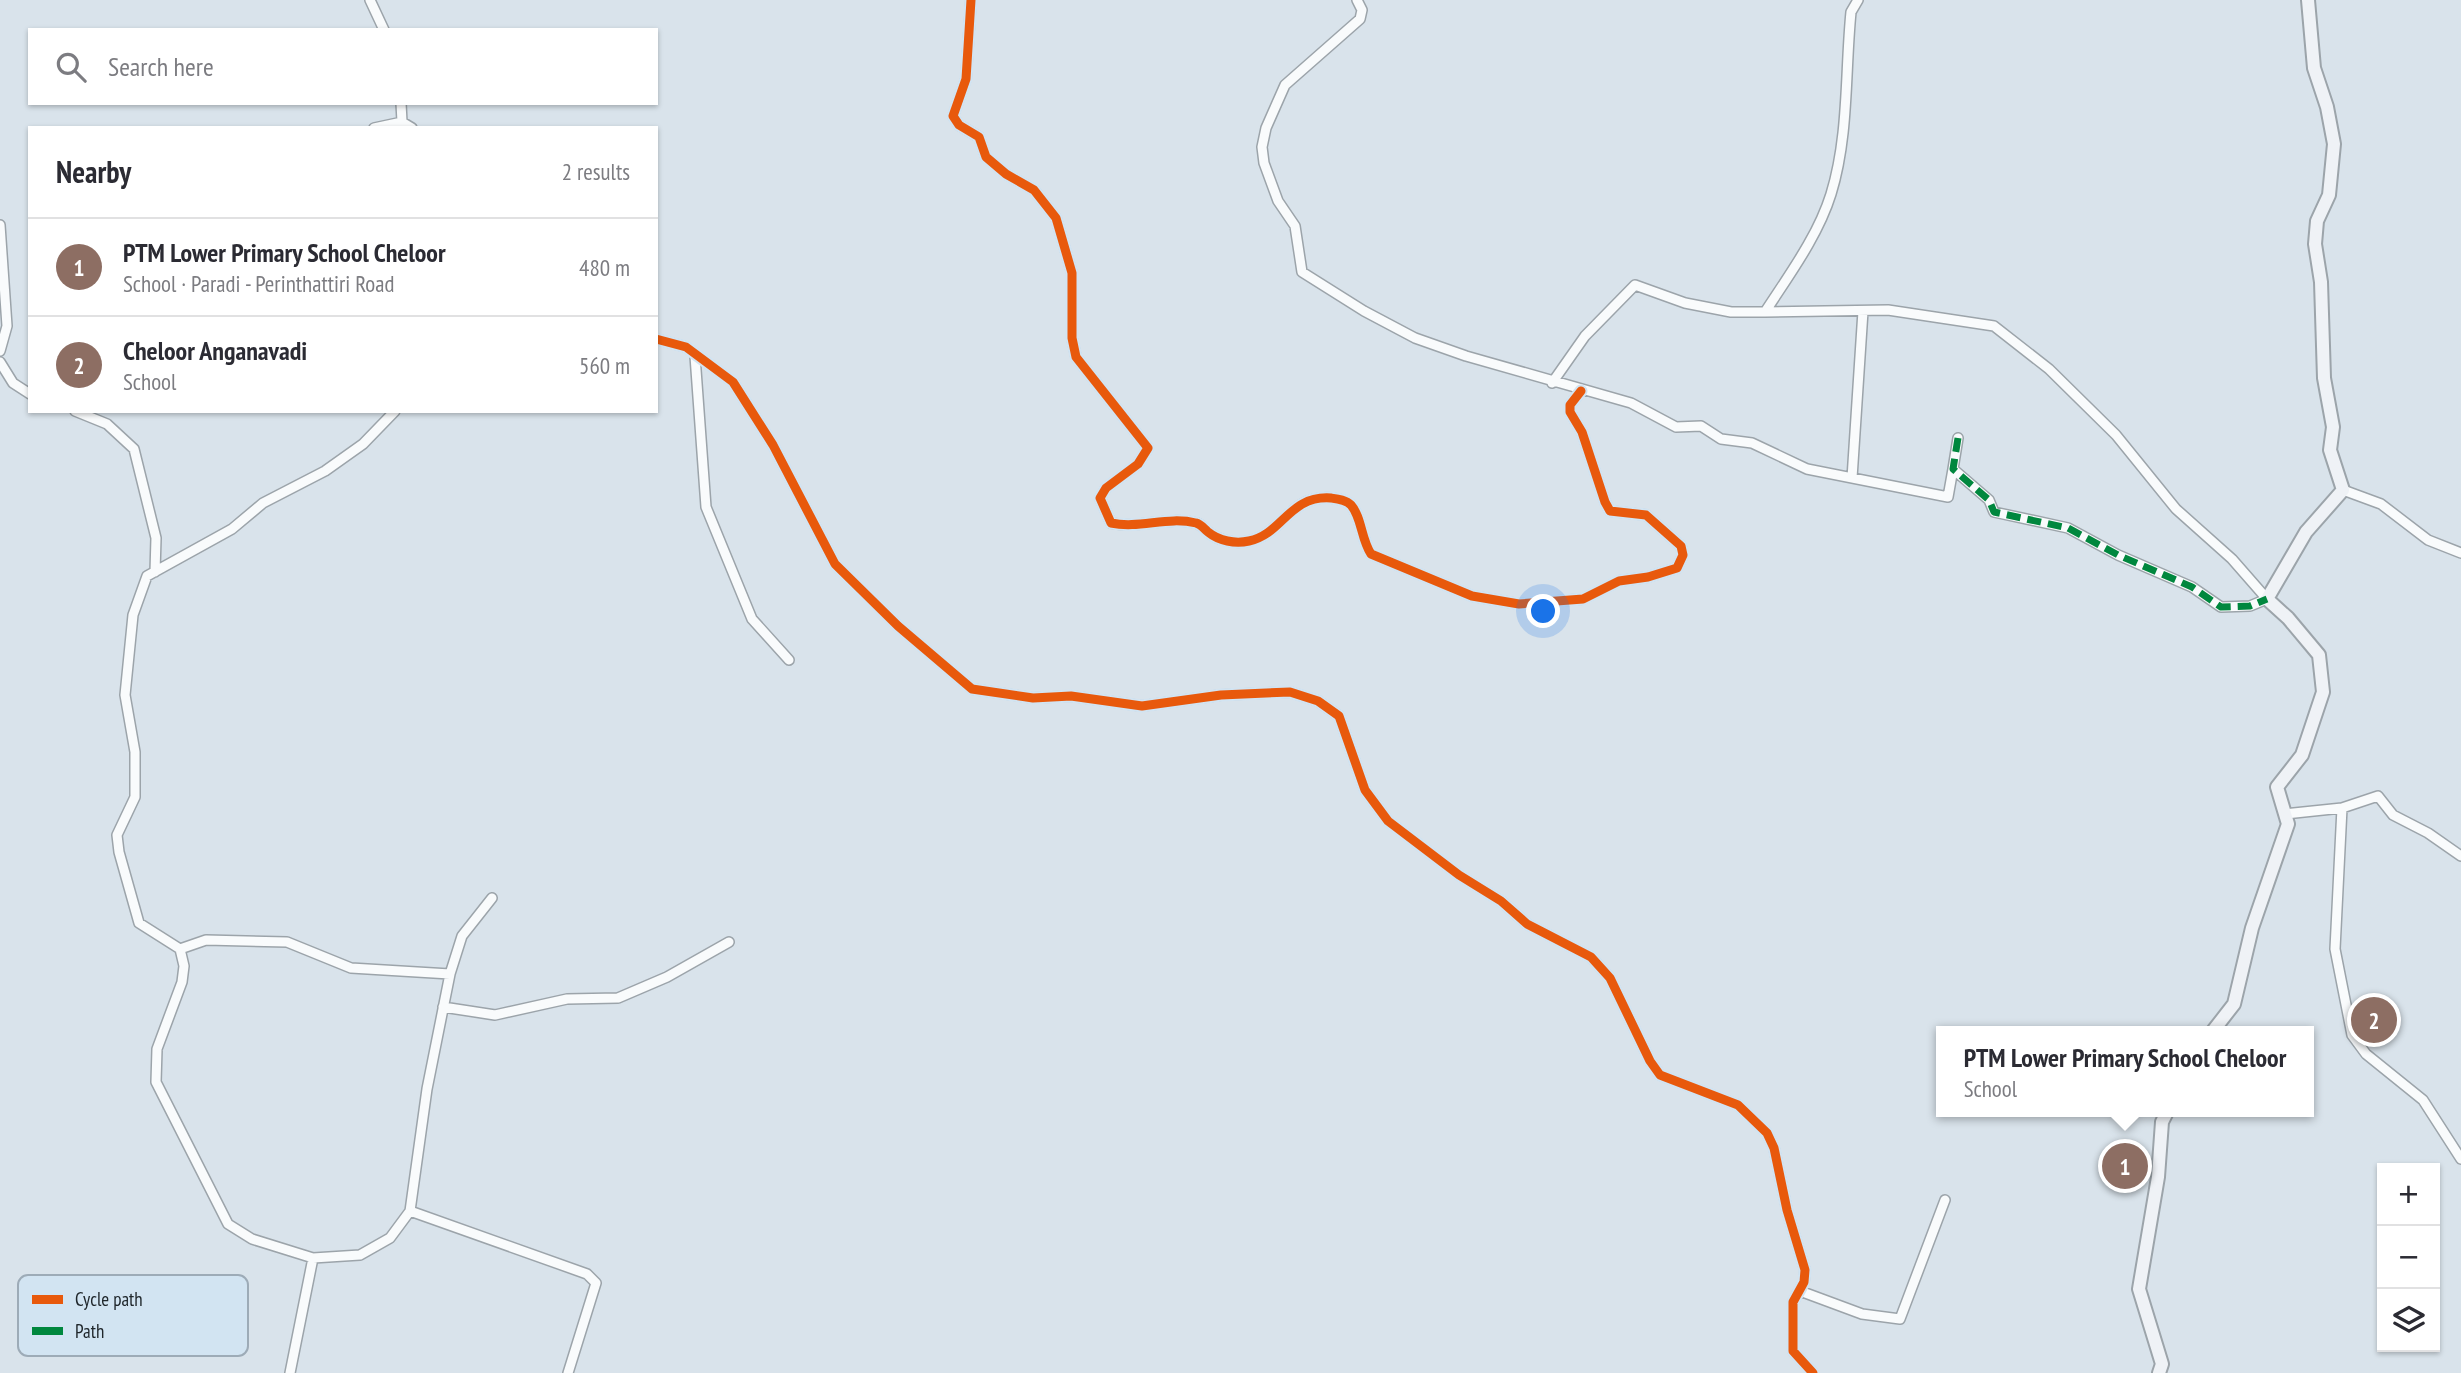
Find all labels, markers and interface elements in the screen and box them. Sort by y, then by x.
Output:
search box [28,28,658,105]
icon: search [52,48,90,86]
text: Search here [108,50,214,83]
text: Nearby [56,152,131,191]
text: 2 results [562,157,630,186]
text: PTM Lower Primary School Cheloor [123,236,446,269]
text: 1 [74,253,85,282]
text: 480 m [579,253,630,282]
text: School · Paradi - Perinthattiri Road [123,269,394,298]
text: Cheloor Anganavadi [123,334,307,367]
text: 2 [74,351,85,380]
text: 560 m [579,351,630,380]
text: School [123,367,176,396]
your location [1526,594,1560,628]
pin: 2 [2351,994,2397,1046]
popup [1936,1026,2314,1117]
text: PTM Lower Primary School Cheloor [1964,1041,2286,1074]
text: School [1964,1074,2017,1103]
pin: 1 [2102,1140,2148,1192]
map controls [2377,1163,2440,1352]
button: + [2377,1163,2440,1226]
button: − [2377,1226,2440,1289]
legend [18,1275,248,1356]
text: Cycle path [75,1287,143,1311]
button: layers [2377,1289,2440,1352]
text: Path [75,1319,104,1343]

